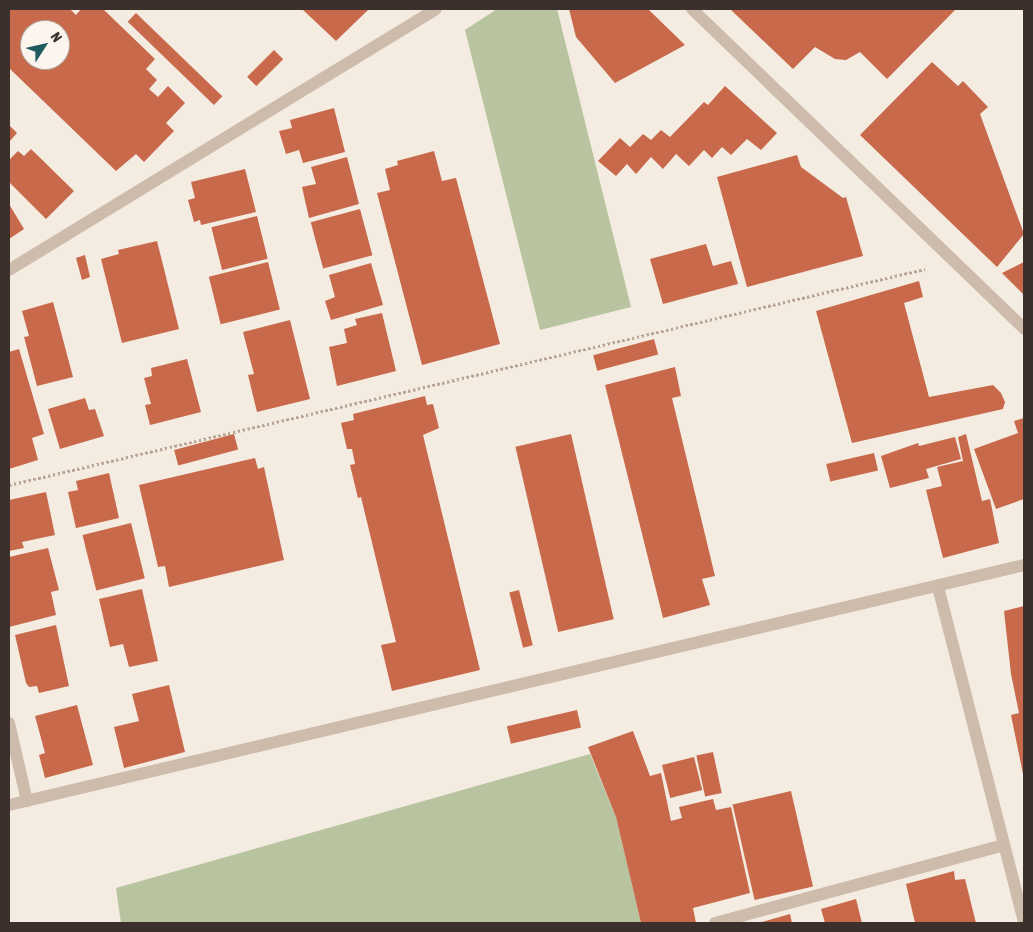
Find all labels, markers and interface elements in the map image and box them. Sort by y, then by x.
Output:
north arrow [20,20,70,70]
text: N [48,29,65,45]

